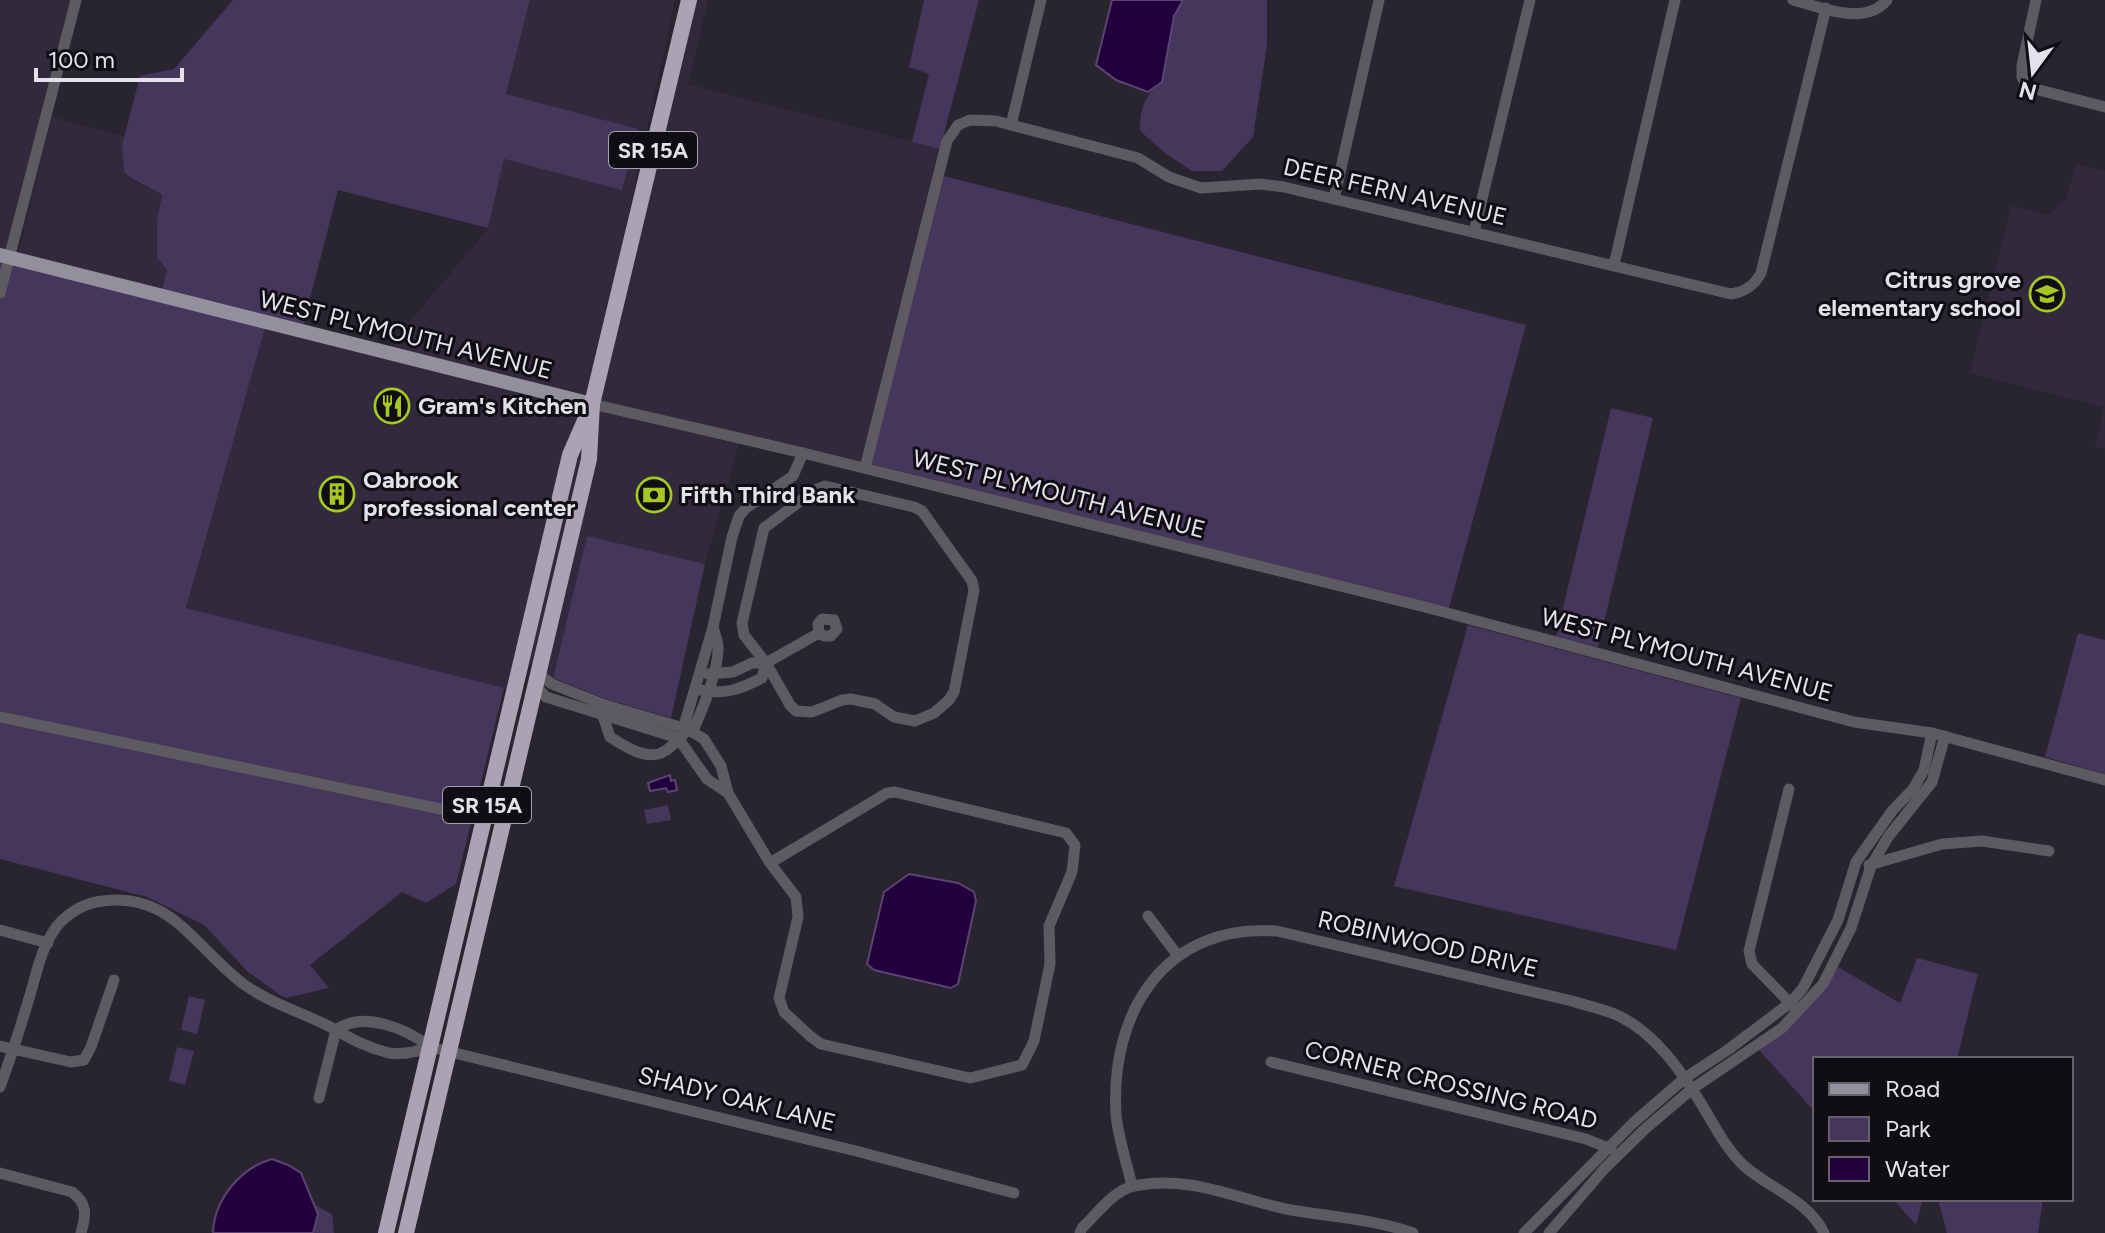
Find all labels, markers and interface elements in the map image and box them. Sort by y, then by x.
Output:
scale bar [36,32,182,82]
north arrow [1993,32,2073,112]
text: 100 m [48,45,115,74]
text: N [2016,76,2040,106]
road number: SR 15A [609,132,697,168]
street label: DEER FERN AVENUE [1281,152,1510,231]
place label: Citrus grove elementary school [1818,265,2021,322]
school or university icon: Citrus grove elementary school [2028,275,2066,313]
street label: WEST PLYMOUTH AVENUE [257,284,555,385]
restaurant icon: Gram's Kitchen [373,387,411,425]
place label: Gram's Kitchen [418,391,587,420]
street label: WEST PLYMOUTH AVENUE [910,443,1208,544]
place label: Oabrook professional center [363,465,575,522]
building icon: Oabrook professional center [318,475,356,513]
bank icon: Fifth Third Bank [635,476,673,514]
place label: Fifth Third Bank [680,480,855,509]
street label: WEST PLYMOUTH AVENUE [1538,602,1836,707]
road number: SR 15A [443,787,531,823]
street label: ROBINWOOD DRIVE [1315,904,1541,983]
street label: CORNER CROSSING ROAD [1302,1034,1601,1135]
legend [1813,1057,2073,1201]
street label: SHADY OAK LANE [635,1060,839,1137]
text: Road [1885,1074,1940,1103]
text: Park [1885,1114,1931,1143]
text: Water [1885,1154,1950,1183]

